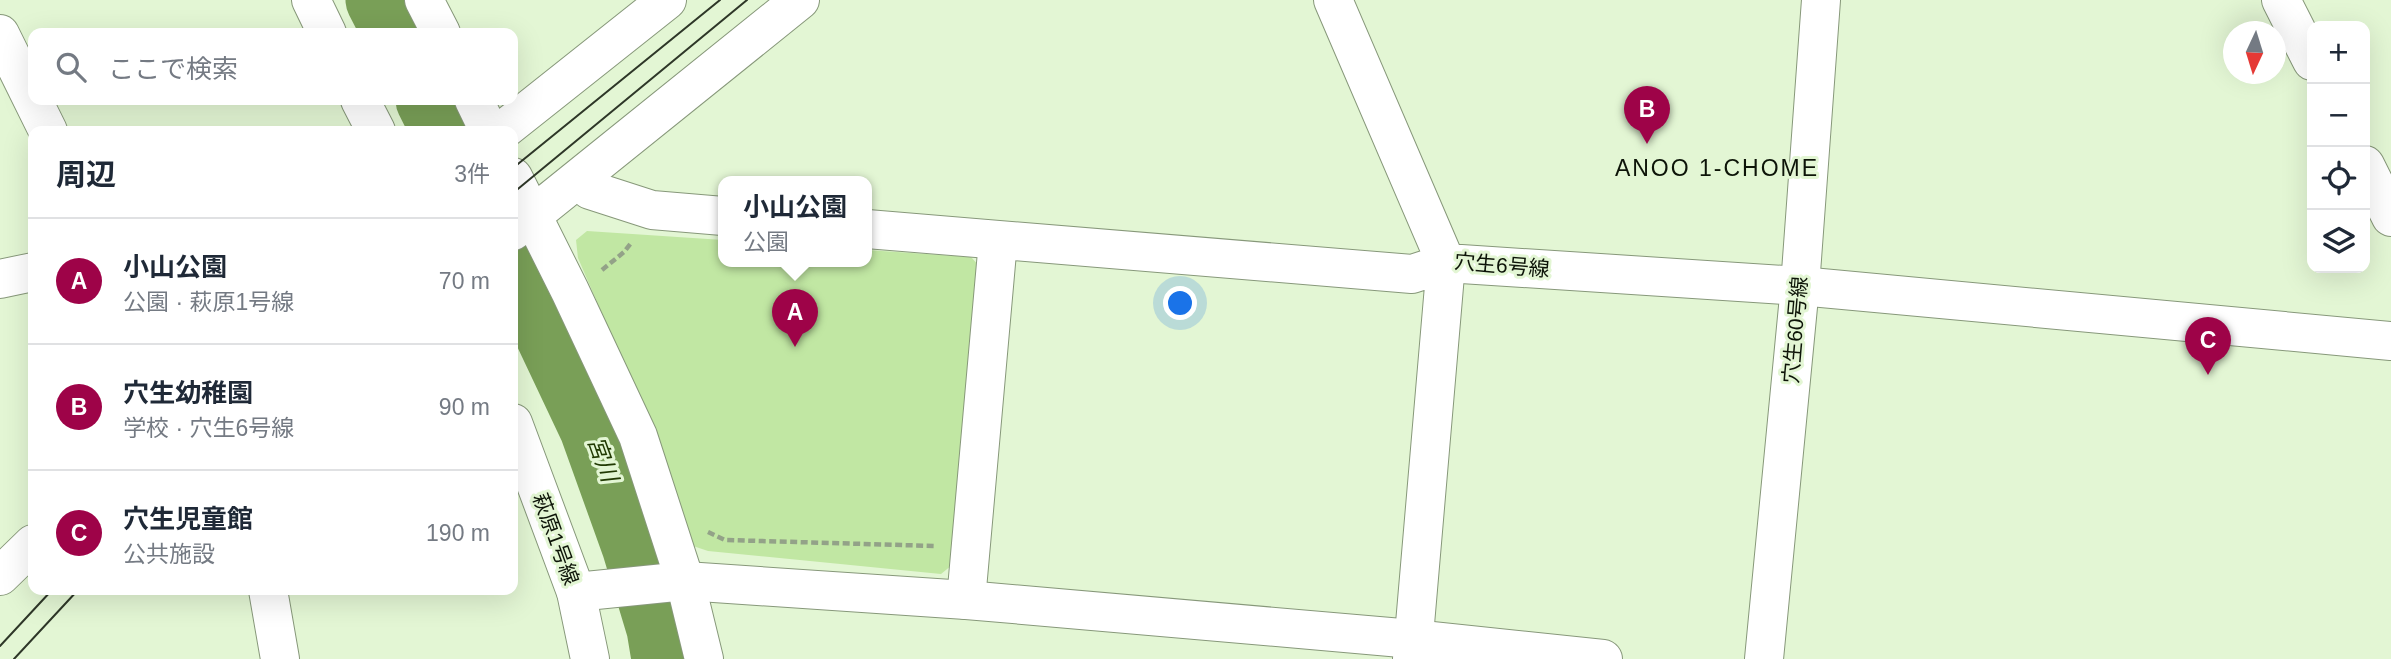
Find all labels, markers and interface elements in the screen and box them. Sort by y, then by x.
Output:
north arrow [2223,21,2286,84]
map controls [2307,21,2370,273]
button: + [2307,21,2370,84]
search box [28,28,518,105]
icon: search [52,48,90,86]
text: ここで検索 [108,54,238,84]
button: − [2307,84,2370,147]
pin: B [1624,86,1670,144]
button: locate [2307,147,2370,210]
district label: ANOO 1-CHOME [1615,155,1819,181]
text: 周辺 [56,158,116,191]
text: 3件 [454,161,490,187]
popup [718,176,872,267]
text: 小山公園 [743,192,847,222]
button: layers [2307,210,2370,273]
text: 公園 [743,229,789,255]
street label: 穴生6号線 [1453,249,1551,281]
text: 小山公園 [123,252,227,282]
text: A [71,268,87,294]
text: 70 m [439,268,490,294]
street label: 穴生60号線 [1779,276,1811,384]
your location [1163,286,1197,320]
text: 公園 · 萩原1号線 [123,289,294,315]
pin: A [772,289,818,347]
pin: C [2185,317,2231,375]
text: 穴生幼稚園 [123,378,253,408]
text: B [71,394,87,420]
text: 90 m [439,394,490,420]
text: 学校 · 穴生6号線 [123,415,294,441]
water label: 宮川 [583,433,624,488]
street label: 萩原1号線 [529,490,583,588]
text: 穴生児童館 [123,504,253,534]
text: C [71,520,87,546]
text: 190 m [426,520,490,546]
text: 公共施設 [123,541,215,567]

